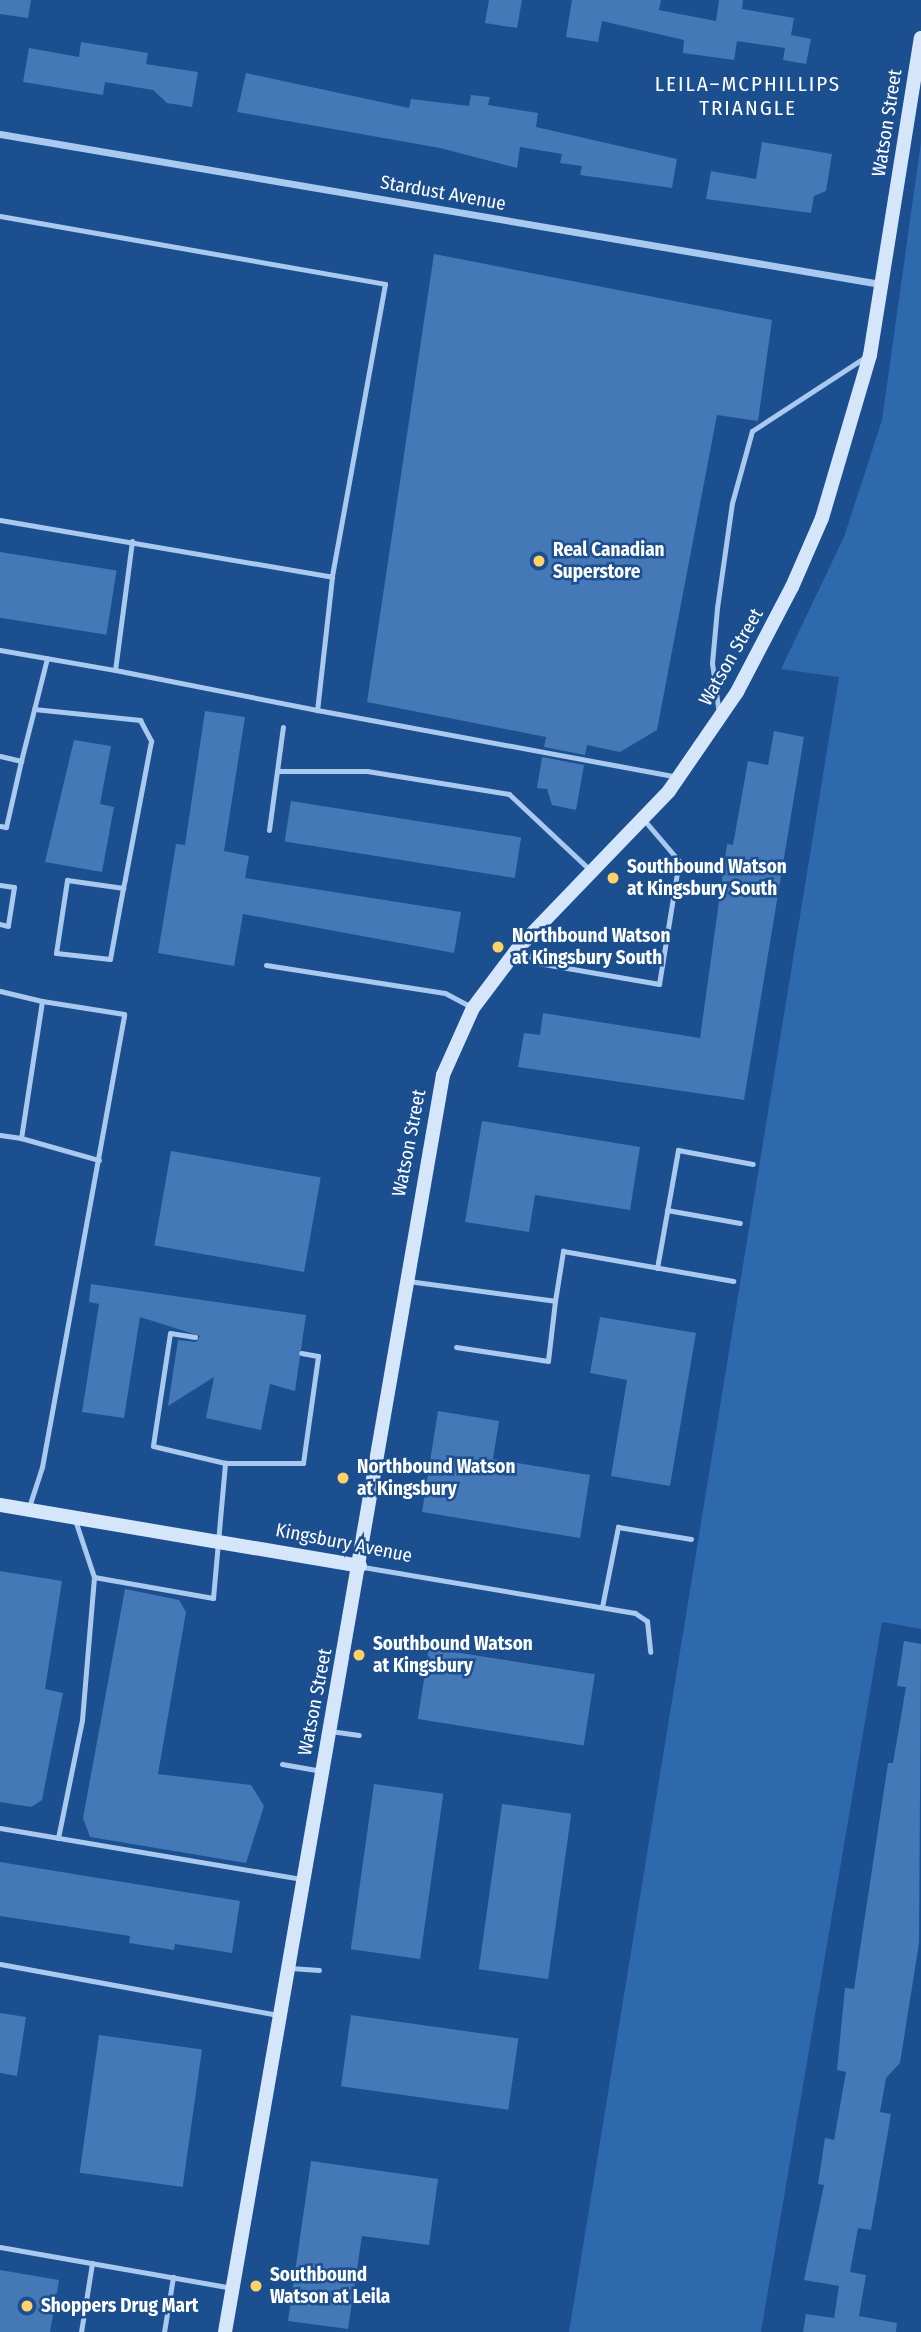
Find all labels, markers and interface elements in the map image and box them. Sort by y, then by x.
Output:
street label: Watson Street [867,68,907,178]
district label: LEILA–MCPHILLIPS TRIANGLE [657,71,839,121]
street label: Stardust Avenue [379,171,507,215]
place label: Real Canadian Superstore [553,539,665,583]
marker: Real Canadian Superstore [531,553,547,569]
street label: Watson Street [694,604,768,710]
place label: Southbound Watson at Kingsbury South [627,856,787,900]
marker: Southbound Watson at Kingsbury South [605,870,621,886]
place label: Northbound Watson at Kingsbury South [512,925,670,969]
marker: Northbound Watson at Kingsbury South [490,939,506,955]
street label: Watson Street [387,1088,431,1198]
place label: Northbound Watson at Kingsbury [357,1456,515,1500]
marker: Northbound Watson at Kingsbury [335,1470,351,1486]
street label: Kingsbury Avenue [274,1519,414,1567]
place label: Southbound Watson at Kingsbury [373,1633,533,1677]
street label: Watson Street [293,1647,337,1757]
marker: Southbound Watson at Kingsbury [351,1647,367,1663]
place label: Southbound Watson at Leila [270,2264,390,2308]
marker: Southbound Watson at Leila [248,2278,264,2294]
place label: Shoppers Drug Mart [41,2295,199,2317]
marker: Shoppers Drug Mart [19,2298,35,2314]

